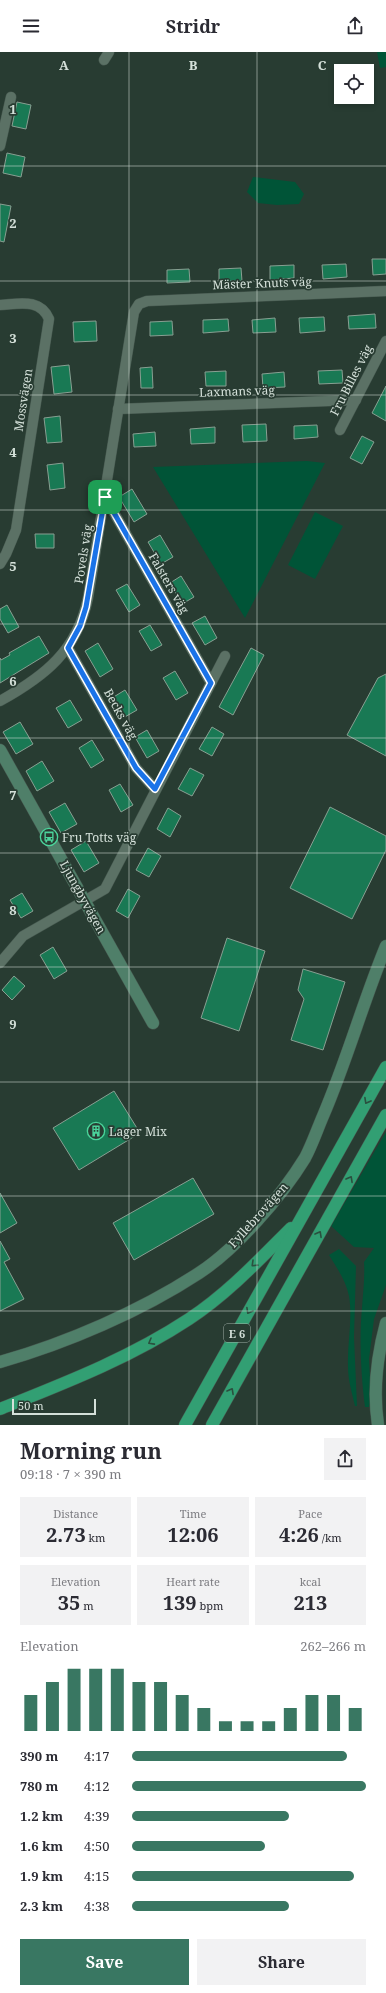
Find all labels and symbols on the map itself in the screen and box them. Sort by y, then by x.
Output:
text: A [59,56,69,74]
text: B [189,56,198,74]
text: C [318,56,327,74]
text: 1 [9,100,17,118]
text: 2 [9,214,17,232]
street label: Mäster Knuts väg [212,273,313,293]
text: 3 [9,329,17,347]
street label: Fru Billes väg [326,341,376,418]
street label: Mossvägen [10,367,36,433]
street label: Laxmans väg [199,381,276,401]
text: 4 [9,443,17,461]
pin [88,480,122,514]
street label: Povels väg [70,523,96,585]
street label: Falsters väg [145,550,194,617]
text: 5 [9,557,17,575]
text: 6 [9,672,17,690]
street label: Becks väg [100,685,142,743]
text: 7 [9,786,17,804]
bus stop icon: Fru Totts väg [39,827,59,847]
place label: Fru Totts väg [62,829,137,846]
street label: Ljungbyvägen [56,857,110,937]
text: 8 [9,901,17,919]
text: 9 [9,1015,17,1033]
one-way arrow [364,1097,371,1104]
building icon: Lager Mix [86,1121,106,1141]
place label: Lager Mix [109,1123,167,1140]
one-way arrow [345,1176,352,1183]
street label: Fyllebrovägen [224,1179,292,1251]
one-way arrow [314,1231,322,1238]
one-way arrow [251,1259,259,1267]
one-way arrow [246,1307,253,1314]
road number: E 6 [224,1324,250,1342]
one-way arrow [148,1338,155,1345]
one-way arrow [226,1388,233,1395]
scale bar [12,1397,96,1416]

